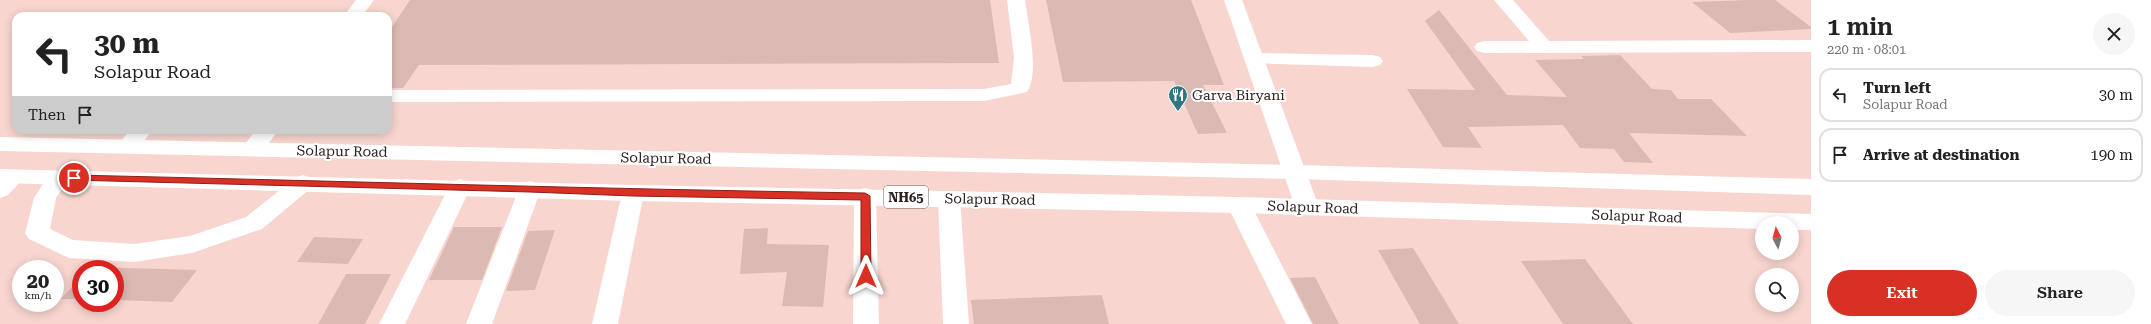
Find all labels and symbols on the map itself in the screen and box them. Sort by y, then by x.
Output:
restaurant icon: Garva Biryani [1167,84,1189,112]
place label: Garva Biryani [1192,87,1285,103]
street label: Solapur Road [296,142,388,160]
street label: Solapur Road [620,149,712,167]
pin [57,161,91,195]
road number: NH65 [884,186,928,208]
street label: Solapur Road [944,190,1036,208]
street label: Solapur Road [1267,197,1359,217]
street label: Solapur Road [1591,206,1683,226]
north arrow [1755,216,1799,260]
position arrow [845,255,887,297]
speed limit sign: 30 [72,260,124,312]

